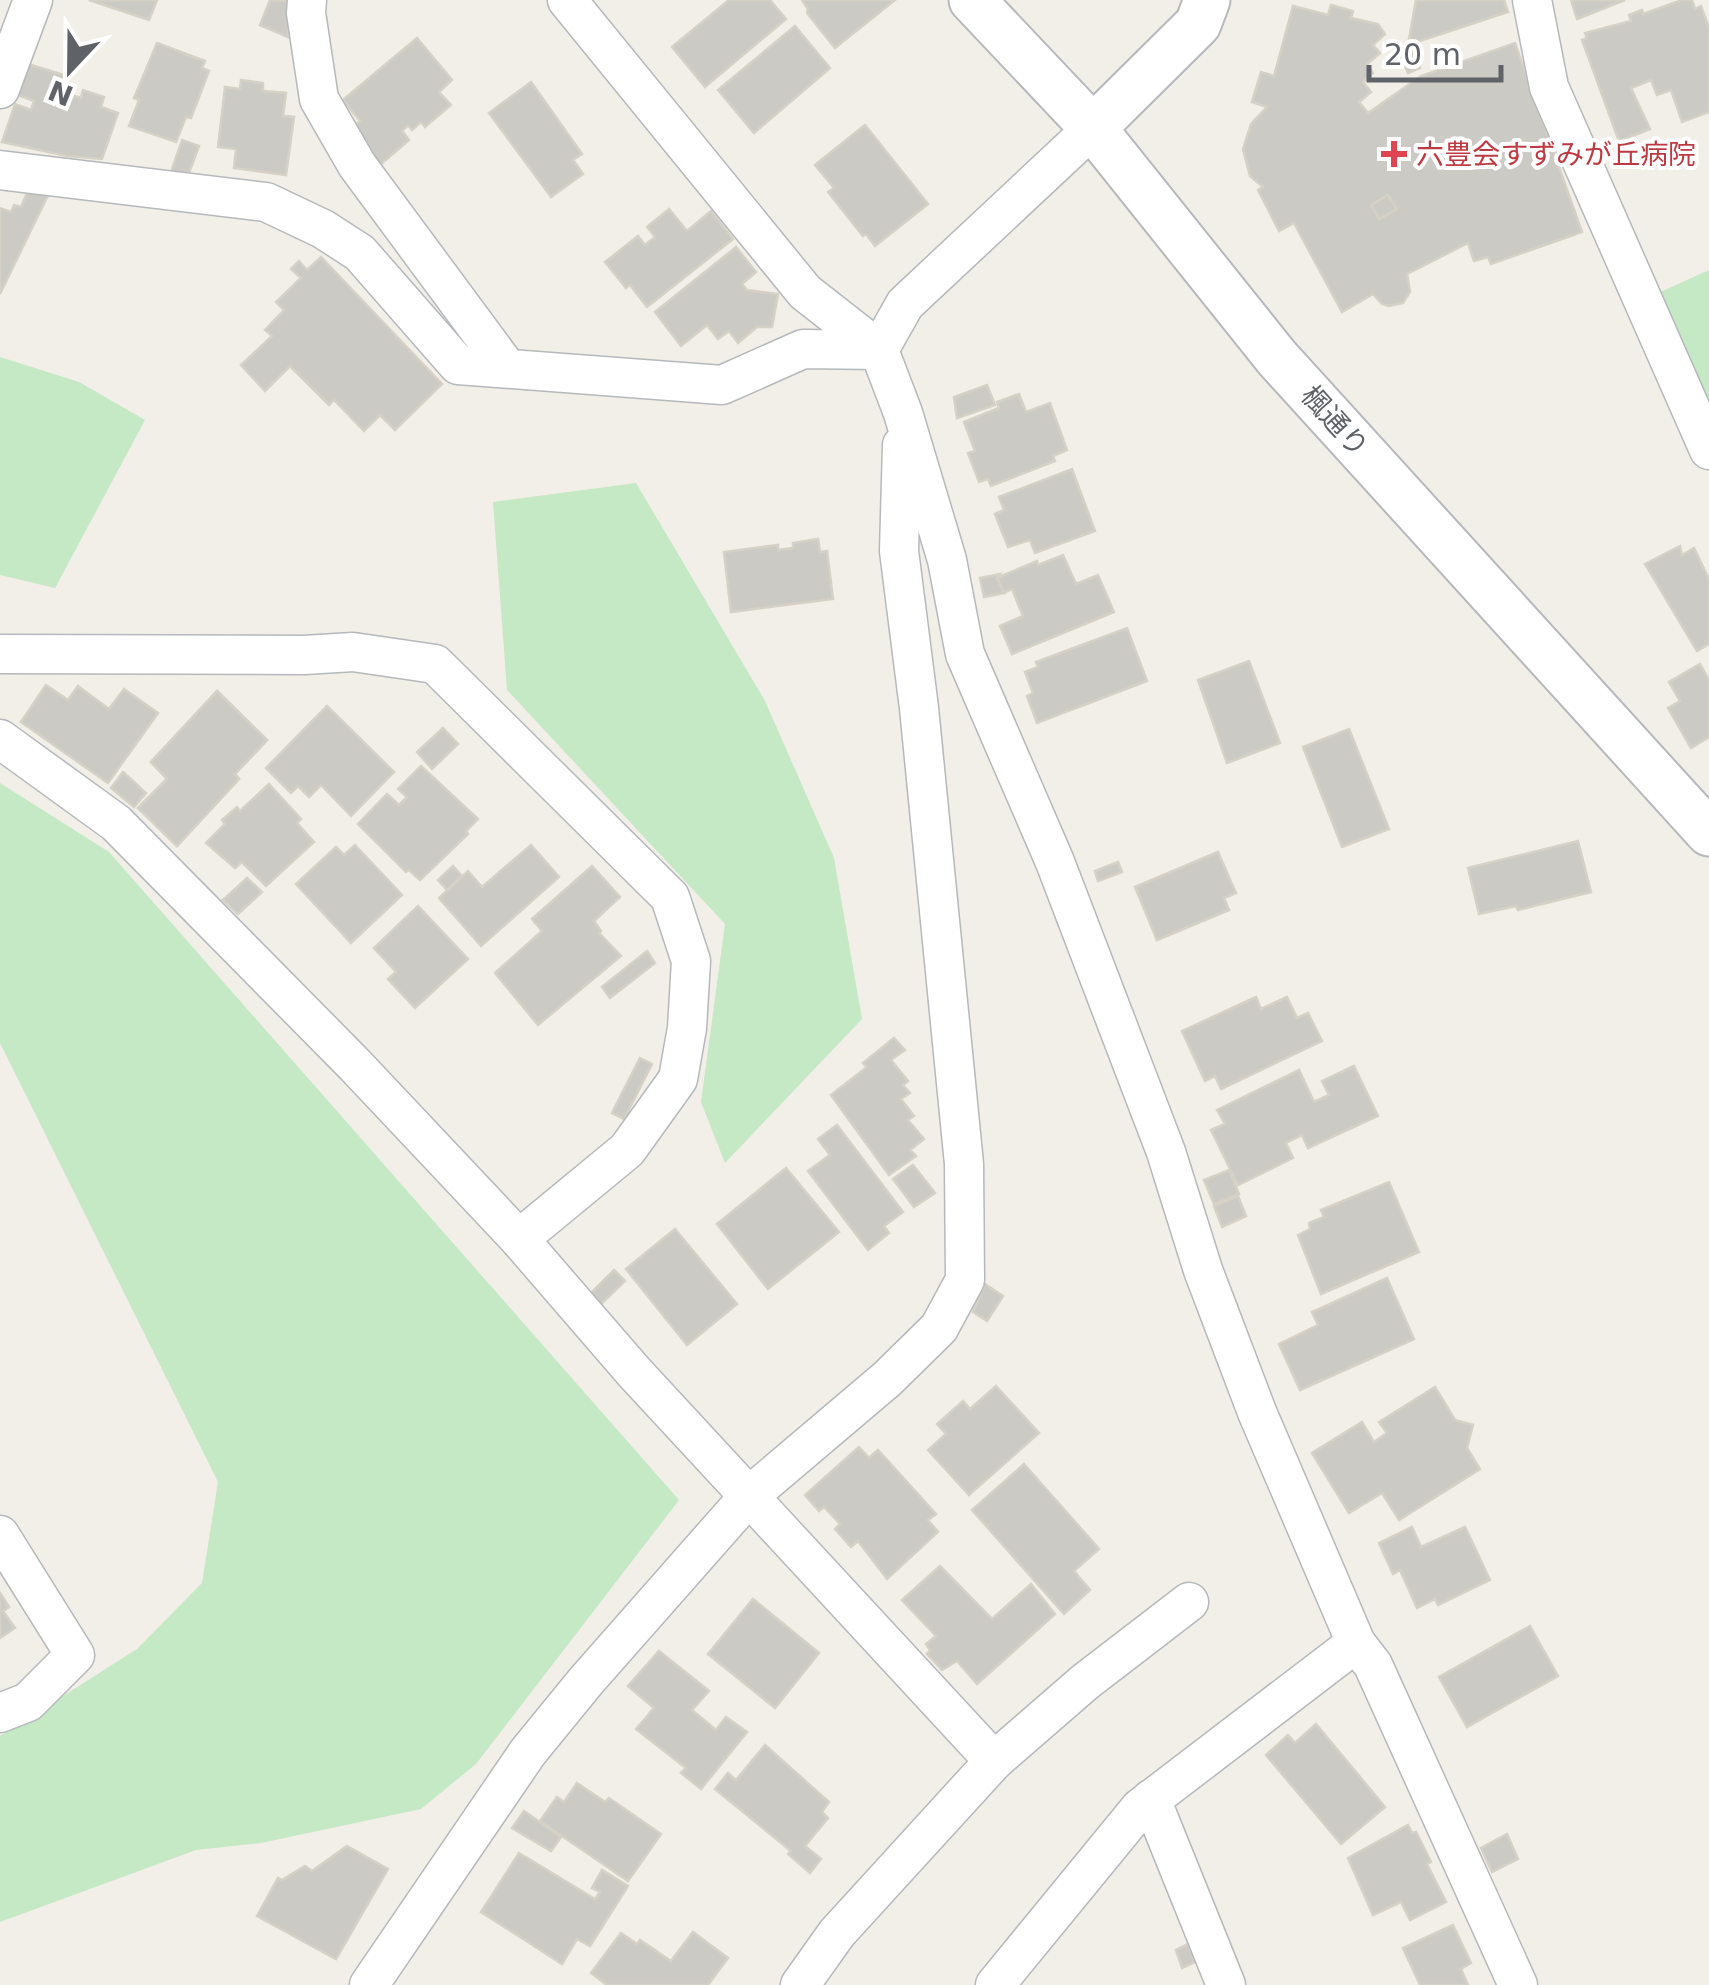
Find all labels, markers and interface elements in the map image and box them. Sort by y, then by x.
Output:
north arrow [20,20,120,120]
scale bar [1369,20,1502,82]
text: 20 m [1384,37,1461,72]
text: N [44,73,78,112]
place label: 六豊会すずみが丘病院 [1416,138,1696,171]
marker: 六豊会すずみが丘病院 [1381,141,1407,167]
street label: 楓通り [1294,379,1375,464]

